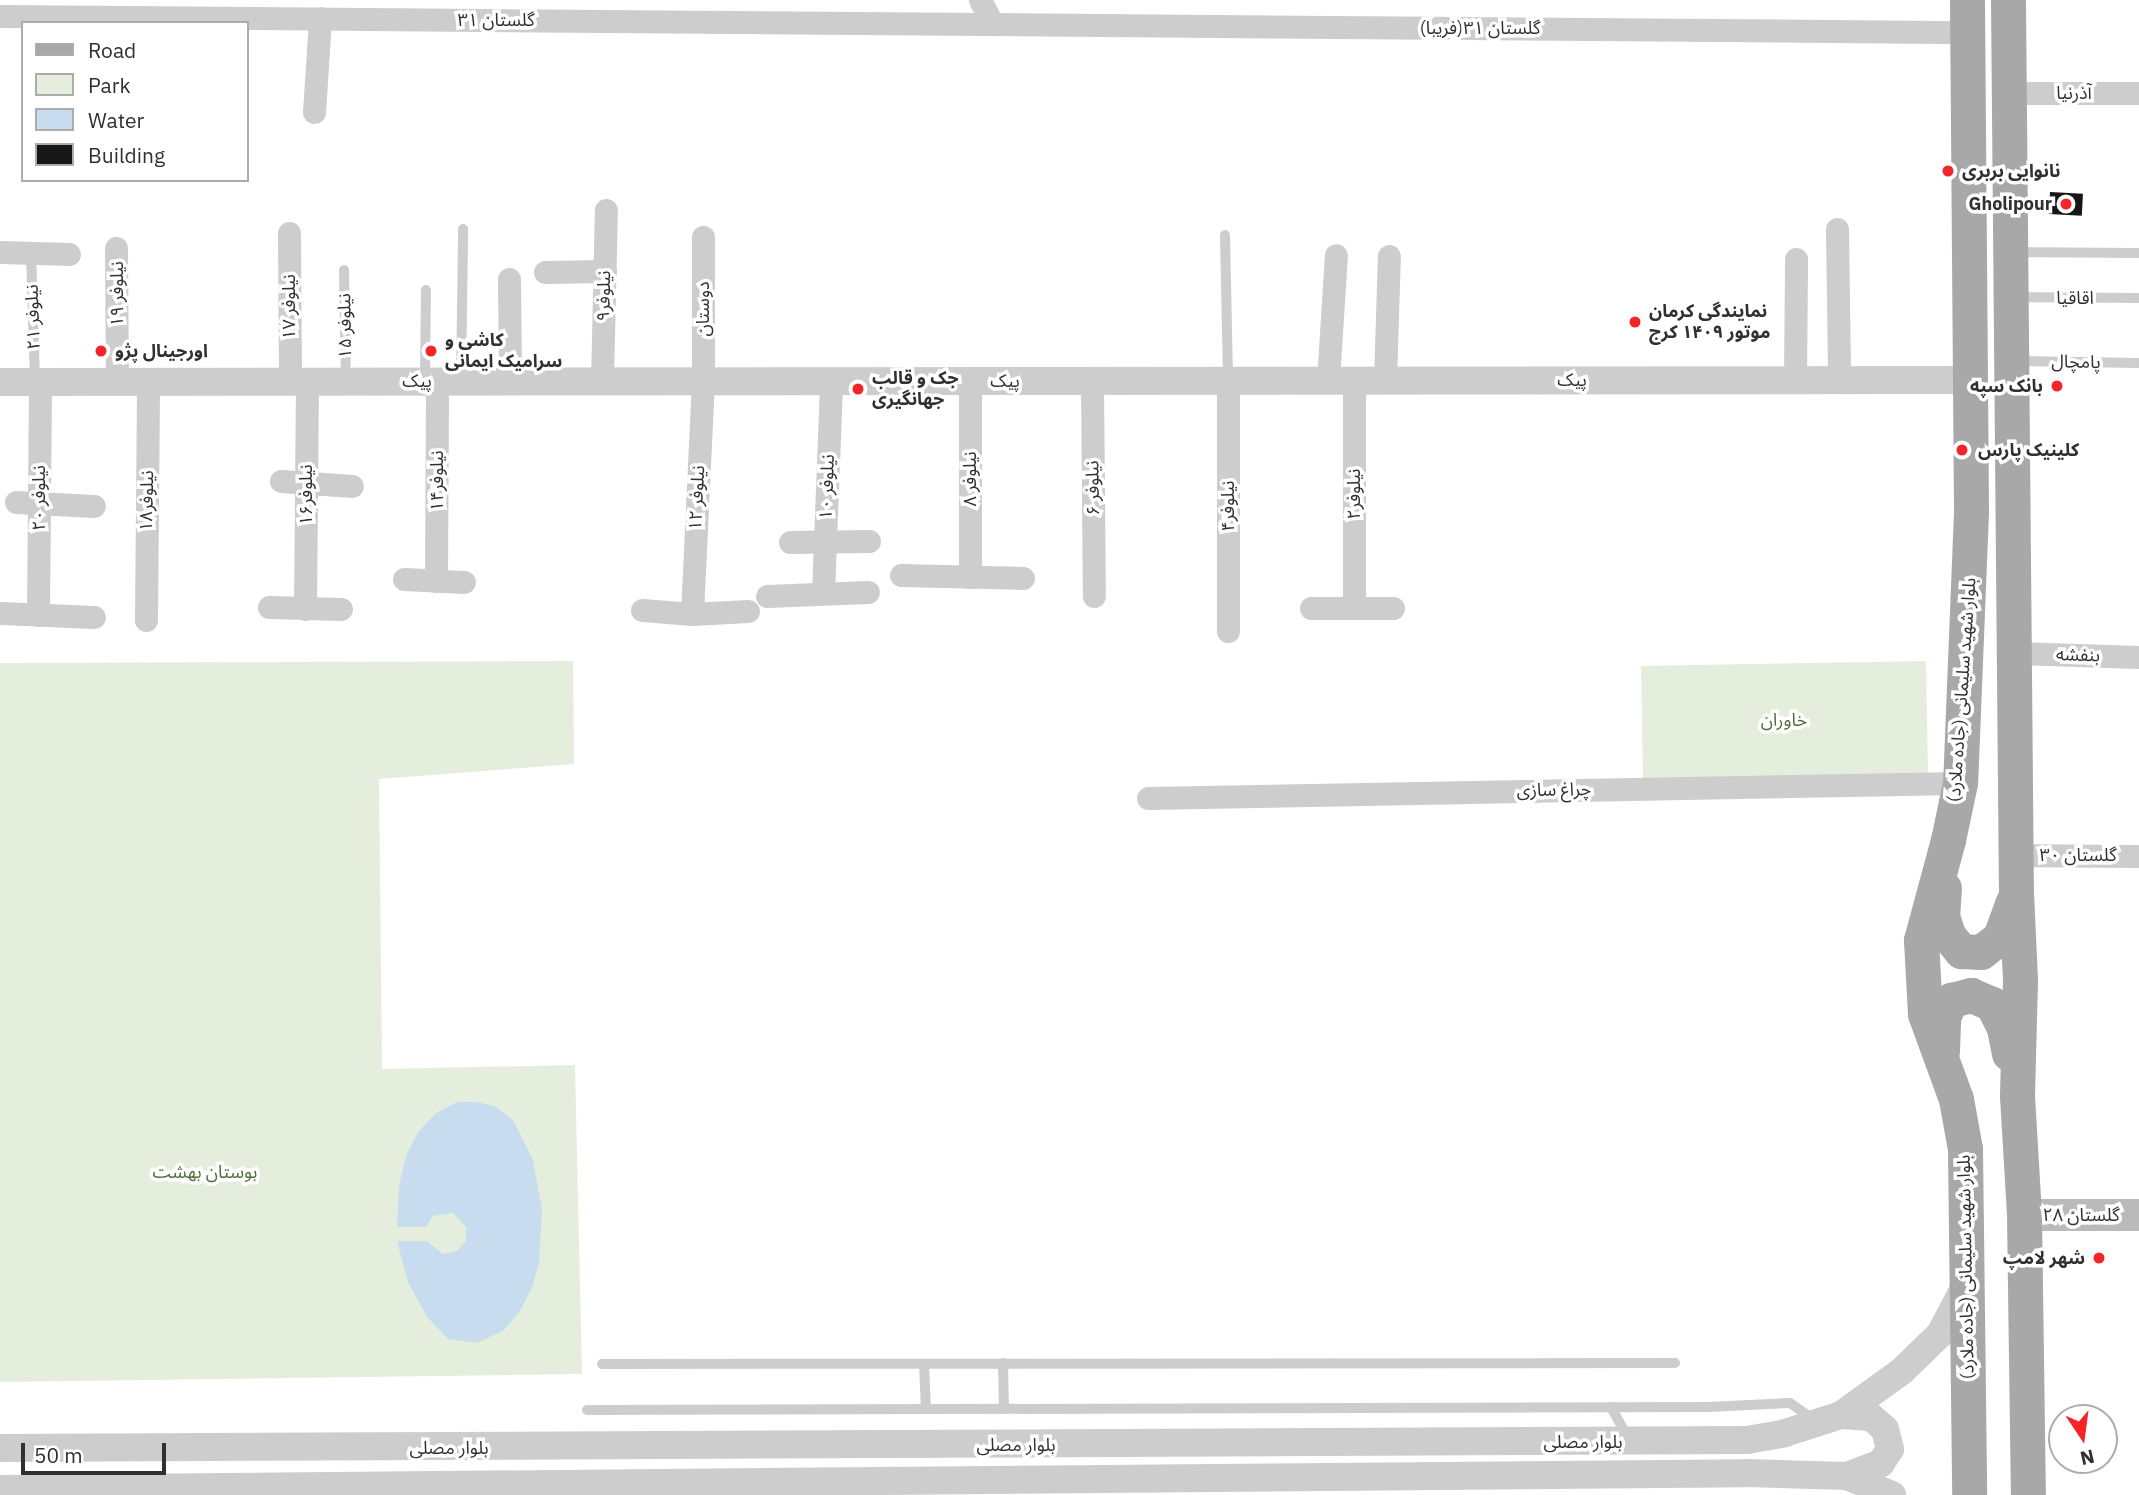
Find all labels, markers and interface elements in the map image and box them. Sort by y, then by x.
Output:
street label: گلستان ۳۱ [457,9,535,31]
street label: گلستان ۳۱(فریبا) [1420,17,1540,39]
legend [21,21,248,182]
text: Road [88,36,136,64]
text: Park [88,71,131,99]
street label: آذرنیا [2056,82,2092,104]
text: Water [88,106,144,134]
text: Building [88,141,165,169]
place label: نانوایی بربری [1962,160,2060,182]
marker: نانوایی بربری [1940,163,1956,179]
place label: Gholipour [1968,193,2052,215]
marker: Gholipour [2058,196,2074,212]
street label: نیلوفر ۱۹ [106,261,128,327]
street label: نیلوفر۹ [593,270,615,322]
street label: نیلوفر ۱۷ [278,274,300,340]
street label: دوستان [692,281,714,337]
street label: نیلوفر ۲۱ [21,284,45,350]
street label: اقاقیا [2056,287,2094,309]
street label: نیلوفر ۱۵ [334,293,356,359]
place label: نمایندگی کرمان موتور ۱۴۰۹ کرج [1649,301,1770,344]
marker: نمایندگی کرمان موتور ۱۴۰۹ کرج [1627,314,1643,330]
place label: کاشی و سرامیک ایمانی [445,330,562,372]
place label: اورجینال پژو [115,340,208,362]
marker: اورجینال پژو [93,343,109,359]
marker: کاشی و سرامیک ایمانی [423,343,439,359]
street label: پامچال [2051,351,2101,373]
place label: جک و قالب جهانگیری [872,368,959,410]
street label: پیک [1557,369,1587,391]
street label: پیک [402,370,432,392]
street label: پیک [990,370,1020,392]
place label: بانک سپه [1970,375,2043,397]
marker: بانک سپه [2049,378,2065,394]
marker: جک و قالب جهانگیری [850,381,866,397]
place label: کلینیک پارس [1978,439,2079,461]
marker: کلینیک پارس [1952,440,1972,460]
street label: نیلوفر۱۴ [426,450,448,512]
street label: نیلوفر ۸ [959,451,981,507]
street label: نیلوفر ۱۰ [815,454,839,520]
street label: نیلوفر ۶ [1082,460,1104,516]
street label: نیلوفر۱۶ [295,464,317,526]
street label: نیلوفر ۲۰ [28,465,50,531]
street label: نیلوفر ۱۲ [685,465,709,531]
street label: نیلوفر۲ [1343,469,1365,519]
street label: نیلوفر۱۸ [136,470,158,532]
street label: نیلوفر۴ [1217,481,1239,531]
street label: بلوار شهید سلیمانی (جاده ملارد) [1943,577,1981,803]
street label: بنفشه [2056,643,2100,667]
park label: خاوران [1761,709,1807,731]
street label: چراغ سازی [1517,779,1591,801]
street label: گلستان ۳۰ [2039,844,2117,866]
street label: بلوار شهید سلیمانی (جاده ملارد) [1953,1154,1979,1380]
park label: بوستان بهشت [153,1161,257,1183]
street label: گلستان ۲۸ [2042,1204,2120,1226]
place label: شهر لامپ [2003,1247,2085,1269]
marker: شهر لامپ [2091,1250,2107,1266]
north arrow [2048,1404,2118,1474]
scale bar [24,1428,170,1472]
street label: بلوار مصلی [1543,1431,1623,1453]
street label: بلوار مصلی [976,1434,1056,1456]
street label: بلوار مصلی [409,1437,489,1459]
text: 50 m [34,1441,83,1469]
text: N [2078,1444,2097,1471]

